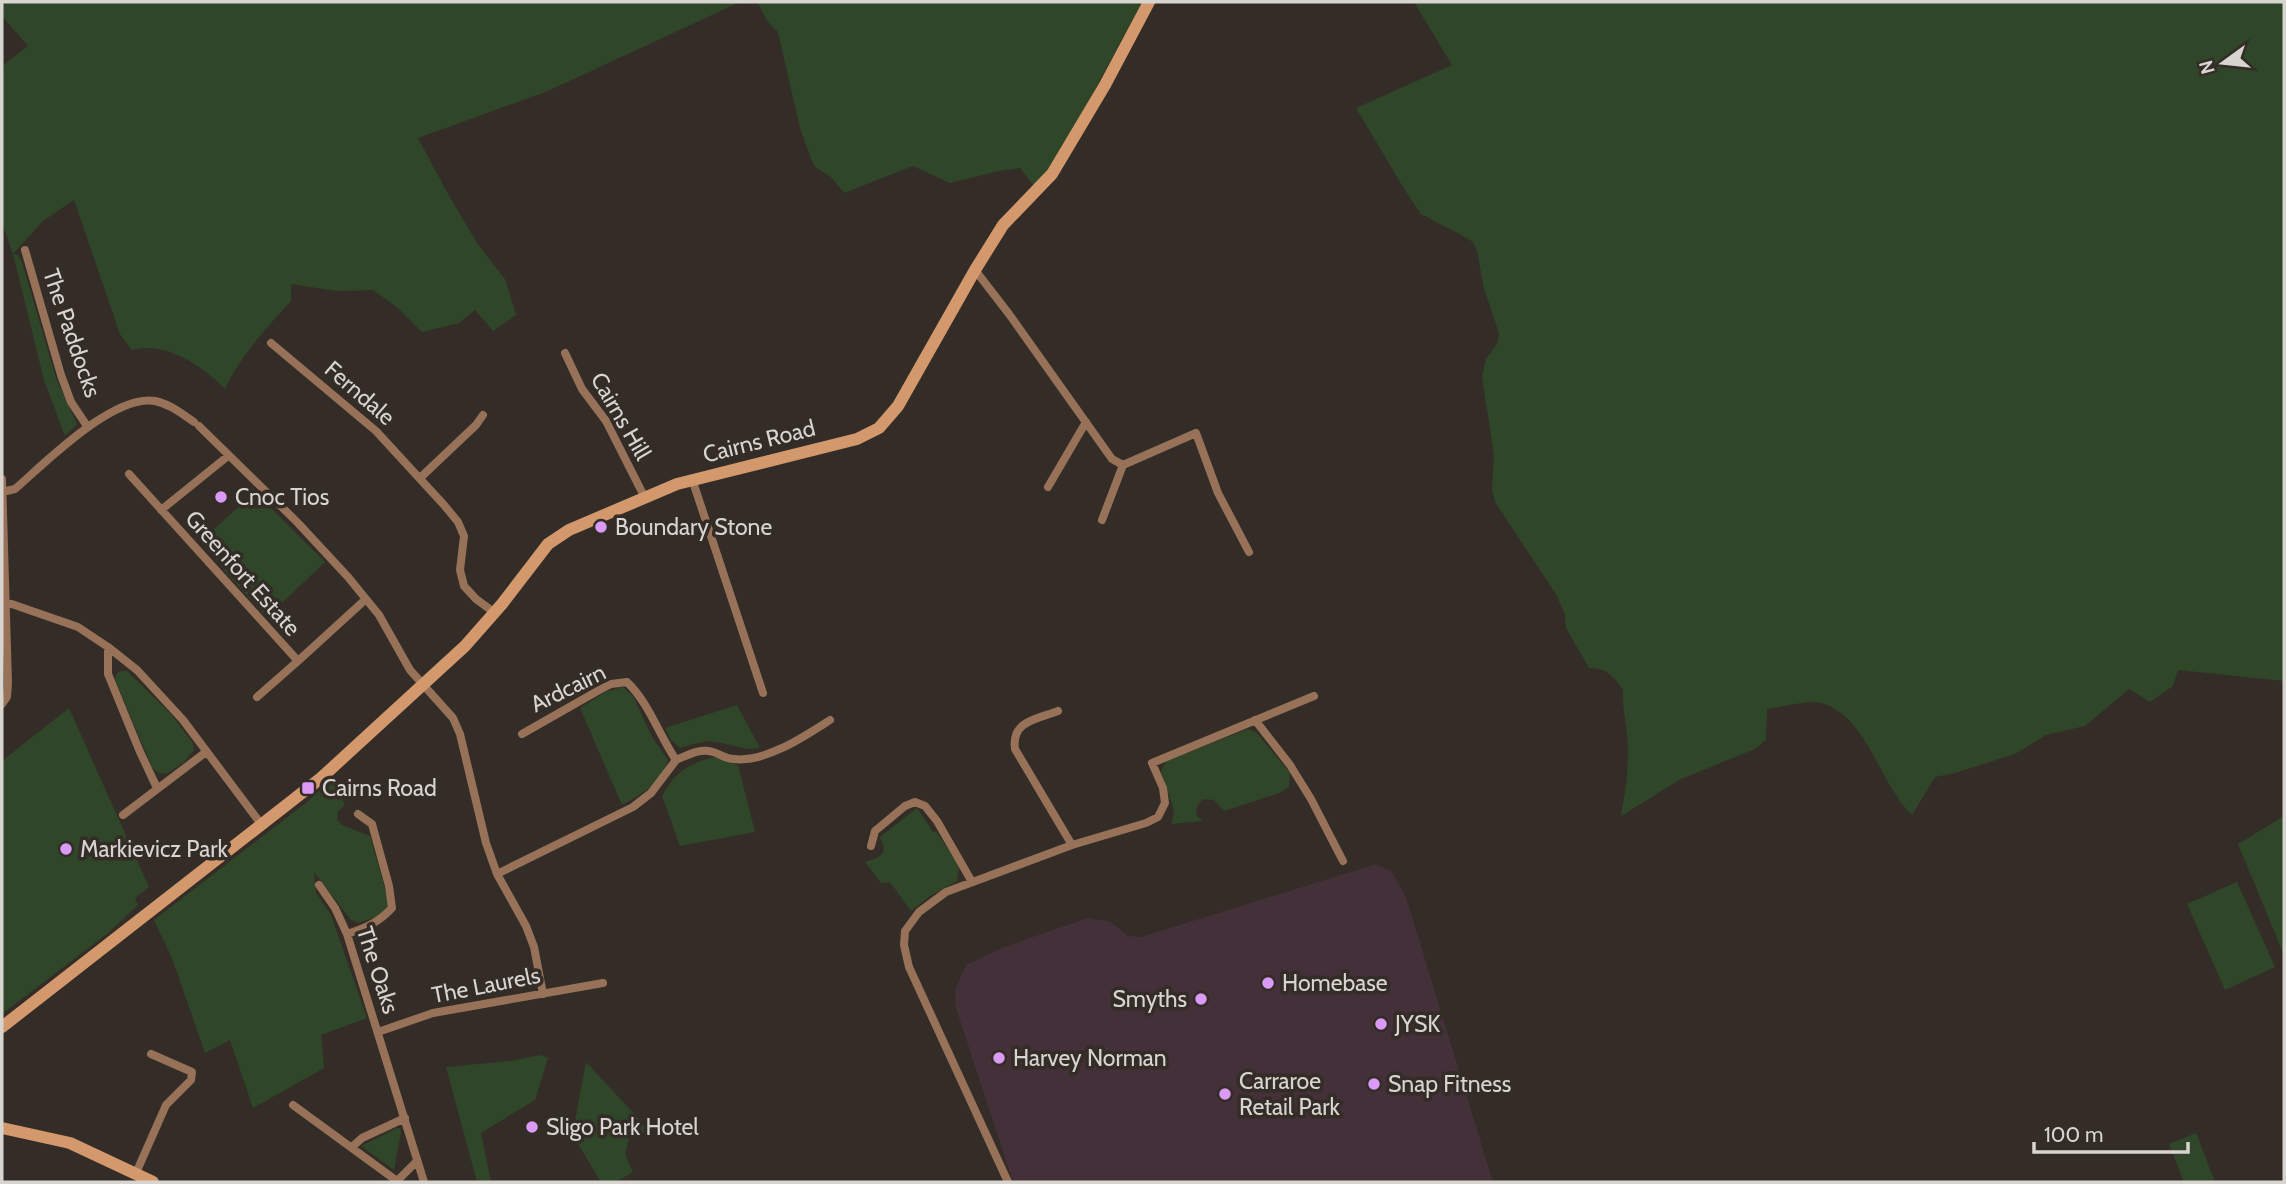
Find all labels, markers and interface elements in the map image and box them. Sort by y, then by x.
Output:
north arrow [2188,28,2258,98]
text: N [2194,58,2220,77]
street label: The Paddocks [37,265,107,401]
street label: Ferndale [319,355,401,431]
street label: Cairns Hill [585,367,658,465]
street label: Cairns Road [700,414,818,468]
place label: Cnoc Tios [235,483,329,511]
marker: Cnoc Tios [213,489,229,505]
street label: Greenfort Estate [179,505,307,642]
place label: Boundary Stone [615,513,772,541]
marker: Boundary Stone [593,519,609,535]
street label: Ardcairn [526,658,610,718]
place label: Cairns Road [322,774,437,802]
marker: Cairns Road [300,780,316,796]
place label: Markievicz Park [80,835,228,863]
marker: Markievicz Park [58,841,74,857]
street label: The Oaks [351,923,405,1017]
street label: The Laurels [429,961,543,1009]
place label: Homebase [1282,969,1388,997]
marker: Homebase [1260,975,1276,991]
place label: Smyths [1113,985,1187,1013]
marker: Smyths [1193,991,1209,1007]
place label: JYSK [1394,1010,1440,1038]
marker: JYSK [1373,1016,1389,1032]
place label: Harvey Norman [1013,1044,1167,1072]
marker: Harvey Norman [991,1050,1007,1066]
place label: Carraroe Retail Park [1239,1067,1341,1121]
place label: Snap Fitness [1388,1070,1511,1098]
marker: Snap Fitness [1366,1076,1382,1092]
marker: Carraroe Retail Park [1217,1086,1233,1102]
scale bar [2034,1110,2188,1154]
place label: Sligo Park Hotel [546,1113,699,1141]
marker: Sligo Park Hotel [524,1119,540,1135]
text: 100 m [2044,1122,2103,1147]

